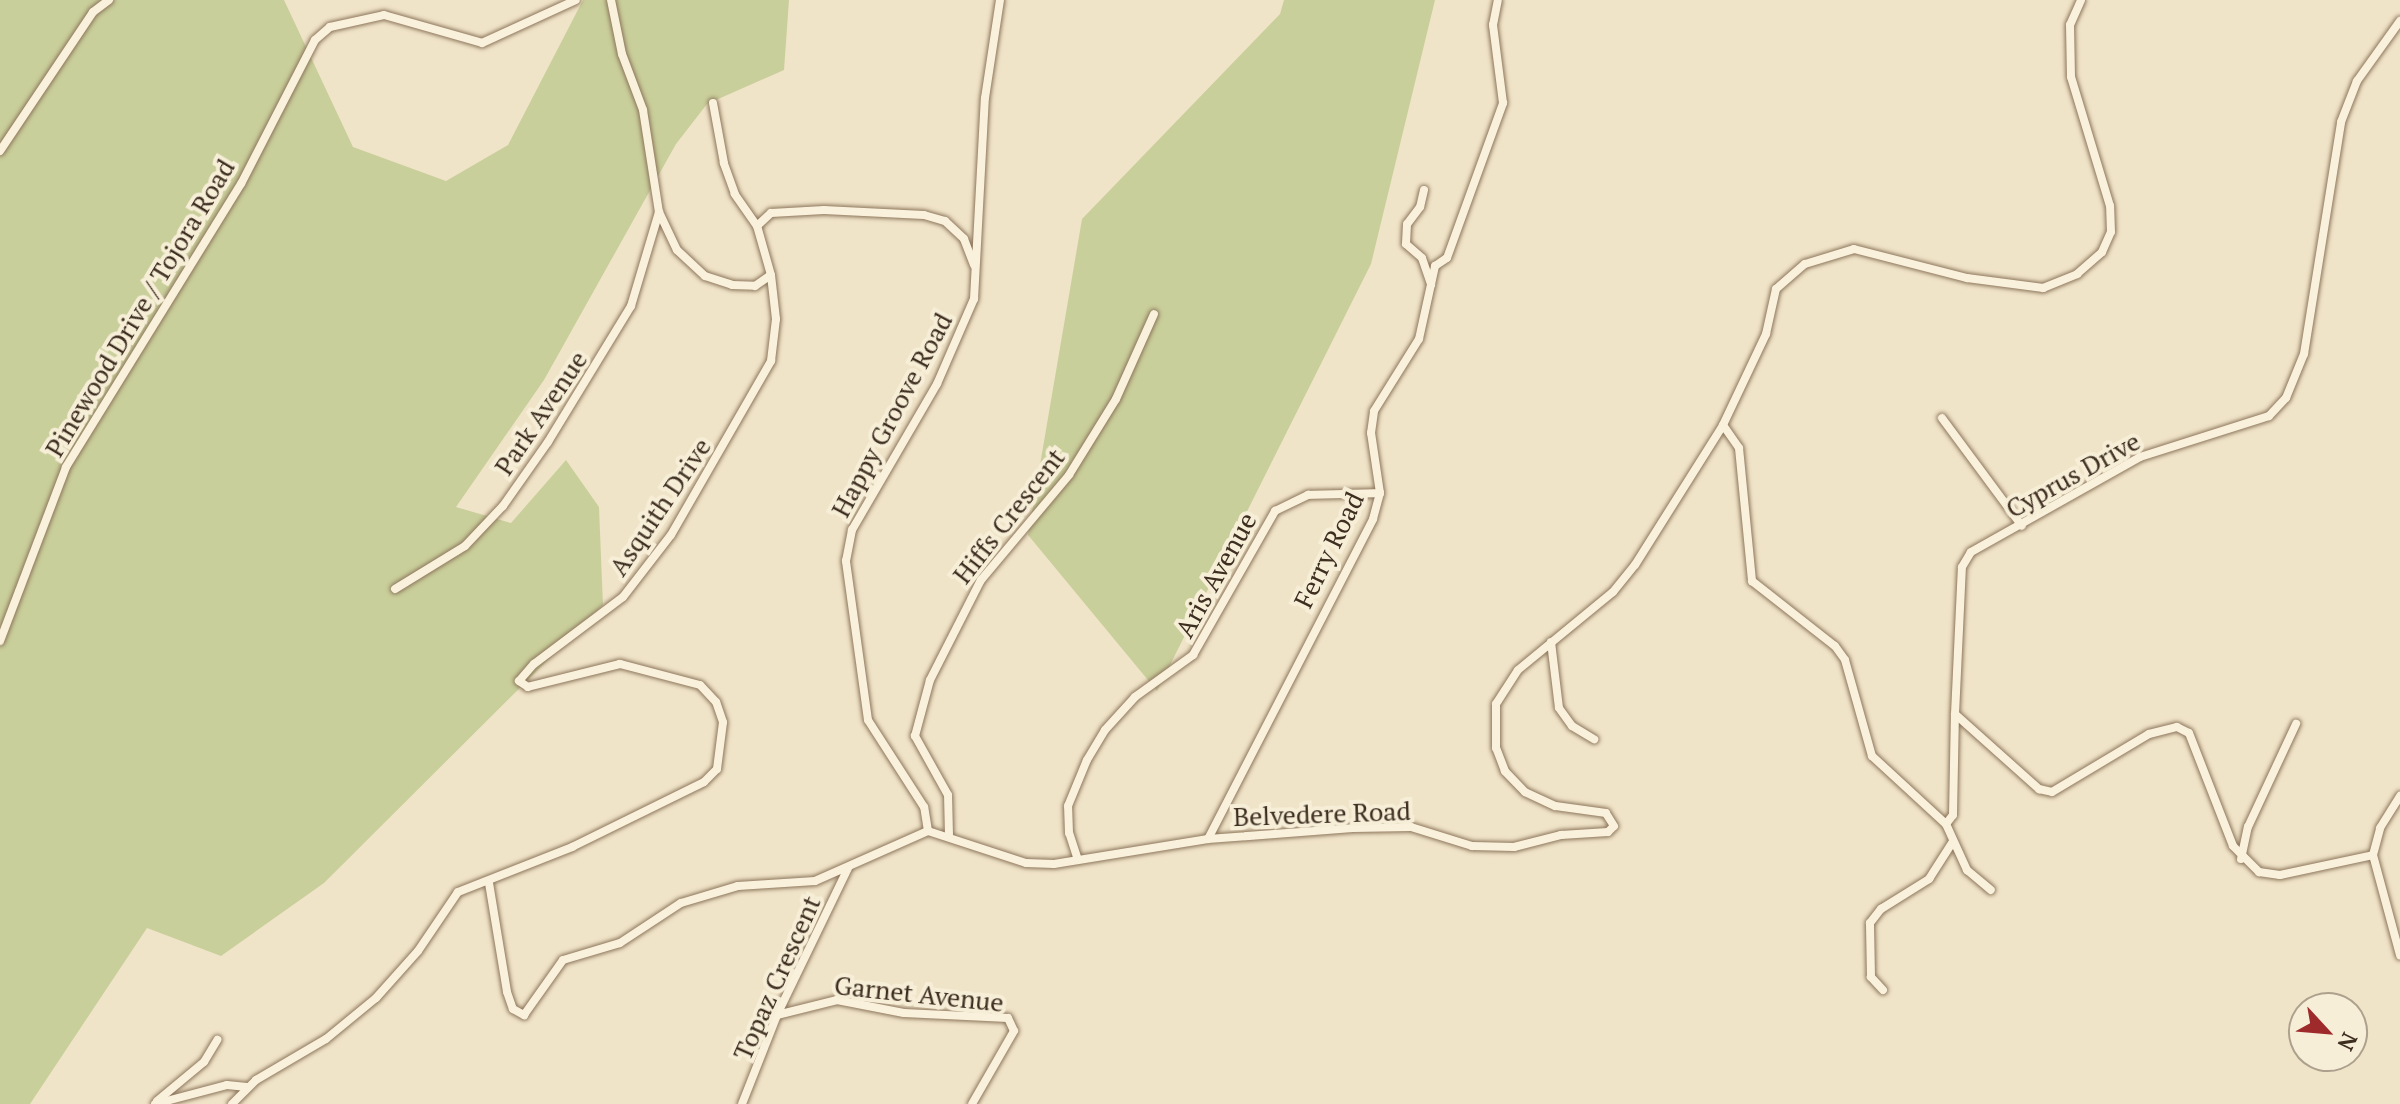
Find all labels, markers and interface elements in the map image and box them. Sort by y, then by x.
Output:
street label: Pinewood Drive / Tojora Road [39,154,241,462]
street label: Happy Groove Road [825,308,959,522]
street label: Park Avenue [488,345,594,481]
street label: Cyprus Drive [2001,425,2145,525]
street label: Asquith Drive [603,432,717,582]
street label: Hiffs Crescent [947,442,1071,590]
street label: Ferry Road [1288,487,1370,613]
street label: Aris Avenue [1169,507,1263,643]
street label: Belvedere Road [1233,795,1411,833]
street label: Topaz Crescent [727,891,827,1065]
street label: Garnet Avenue [833,970,1005,1018]
north arrow [2288,992,2368,1072]
text: N [2332,1028,2365,1056]

